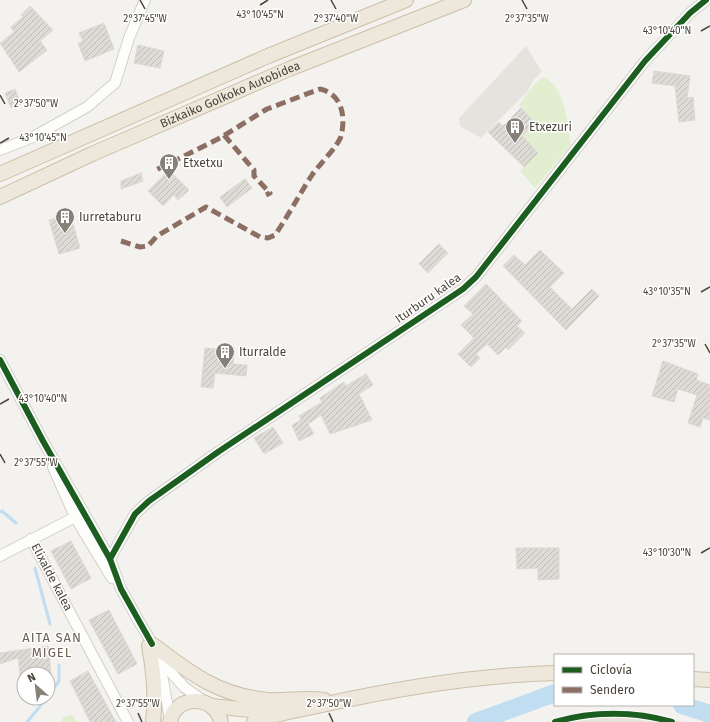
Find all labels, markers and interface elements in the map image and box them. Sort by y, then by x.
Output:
text: 43°10'45"N [236,9,284,21]
text: 2°37'45"W [123,13,168,25]
text: 2°37'40"W [314,13,359,25]
text: 2°37'35"W [505,13,550,25]
text: 43°10'40"N [643,25,691,37]
street label: Bizkaiko Golkoko Autobidea [158,58,302,131]
text: 2°37'50"W [14,98,59,110]
building icon: Etxezuri [504,116,526,144]
place label: Etxezuri [529,120,572,134]
text: 43°10'45"N [19,132,67,144]
building icon: Etxetxu [158,152,180,180]
place label: Etxetxu [183,156,223,170]
building icon: Iurretaburu [54,206,76,234]
place label: Iurretaburu [79,210,141,224]
street label: Iturburu kalea [392,270,464,326]
text: 43°10'35"N [643,286,691,298]
text: 2°37'35"W [652,338,697,350]
building icon: Iturralde [214,341,236,369]
place label: Iturralde [239,345,286,359]
text: 43°10'40"N [19,393,67,405]
text: 2°37'55"W [14,457,59,469]
street label: Elixalde kalea [28,541,76,613]
text: 43°10'30"N [643,547,691,559]
district label: AITA SAN MIGEL [22,630,82,660]
legend [554,654,694,706]
text: Ciclovía [590,663,632,677]
north arrow [16,666,56,706]
text: N [25,670,38,685]
text: Sendero [590,683,635,697]
text: 2°37'55"W [116,698,161,710]
text: 2°37'50"W [307,698,352,710]

